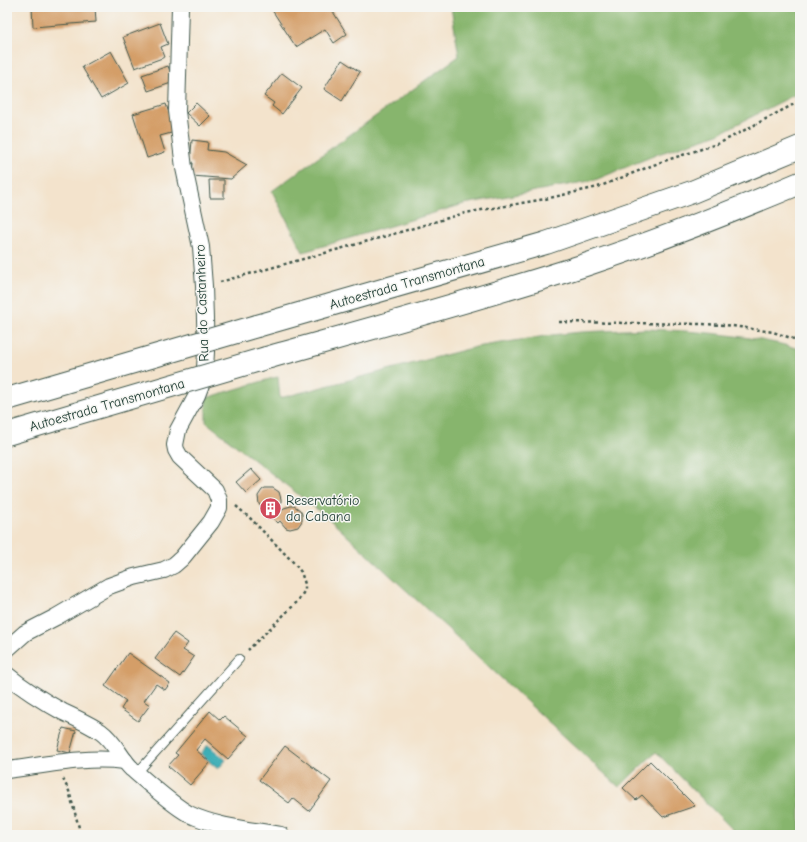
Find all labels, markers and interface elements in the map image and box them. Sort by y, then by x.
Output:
street label: Rua do Castanheiro [191,244,213,362]
street label: Autoestrada Transmontana [327,253,487,313]
street label: Autoestrada Transmontana [27,375,187,435]
place label: Reservatório da Cabana [286,492,360,525]
building icon: Reservatório da Cabana [257,495,283,521]

